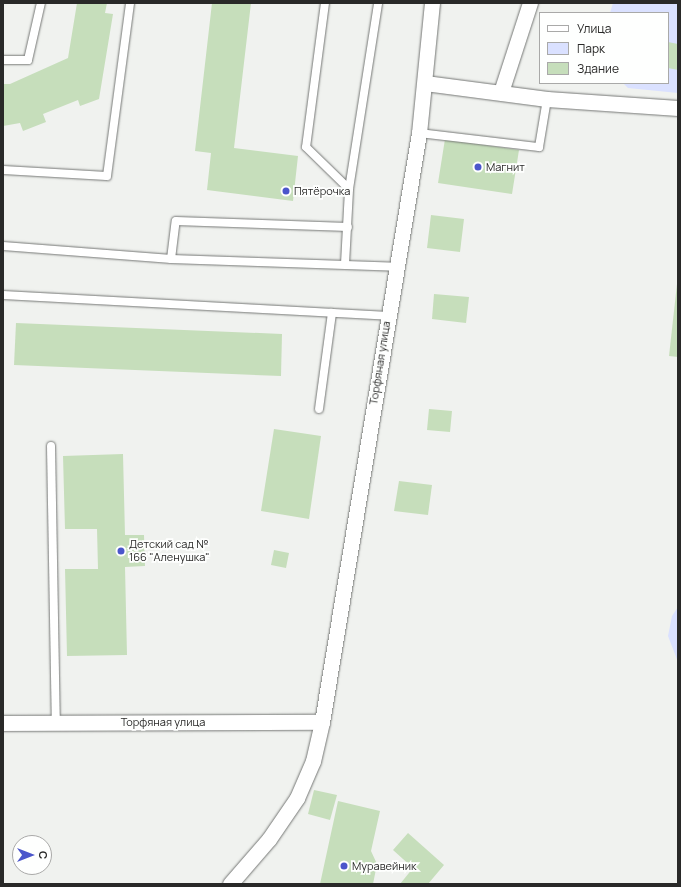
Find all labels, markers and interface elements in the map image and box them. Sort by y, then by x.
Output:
legend [539,12,669,84]
text: Улица [577,20,611,37]
text: Парк [577,40,605,57]
text: Здание [577,60,619,77]
place label: Магнит [486,160,525,174]
marker: Магнит [473,162,483,172]
place label: Пятёрочка [294,184,350,198]
marker: Пятёрочка [281,186,291,196]
street label: Торфяная улица [367,320,393,406]
place label: Детский сад № 166 "Аленушка" [129,538,209,564]
marker: Детский сад № 166 "Аленушка" [116,546,126,556]
street label: Торфяная улица [121,715,205,729]
north arrow [12,835,52,875]
text: С [36,851,51,859]
place label: Муравейник [352,859,416,873]
marker: Муравейник [339,861,349,871]

